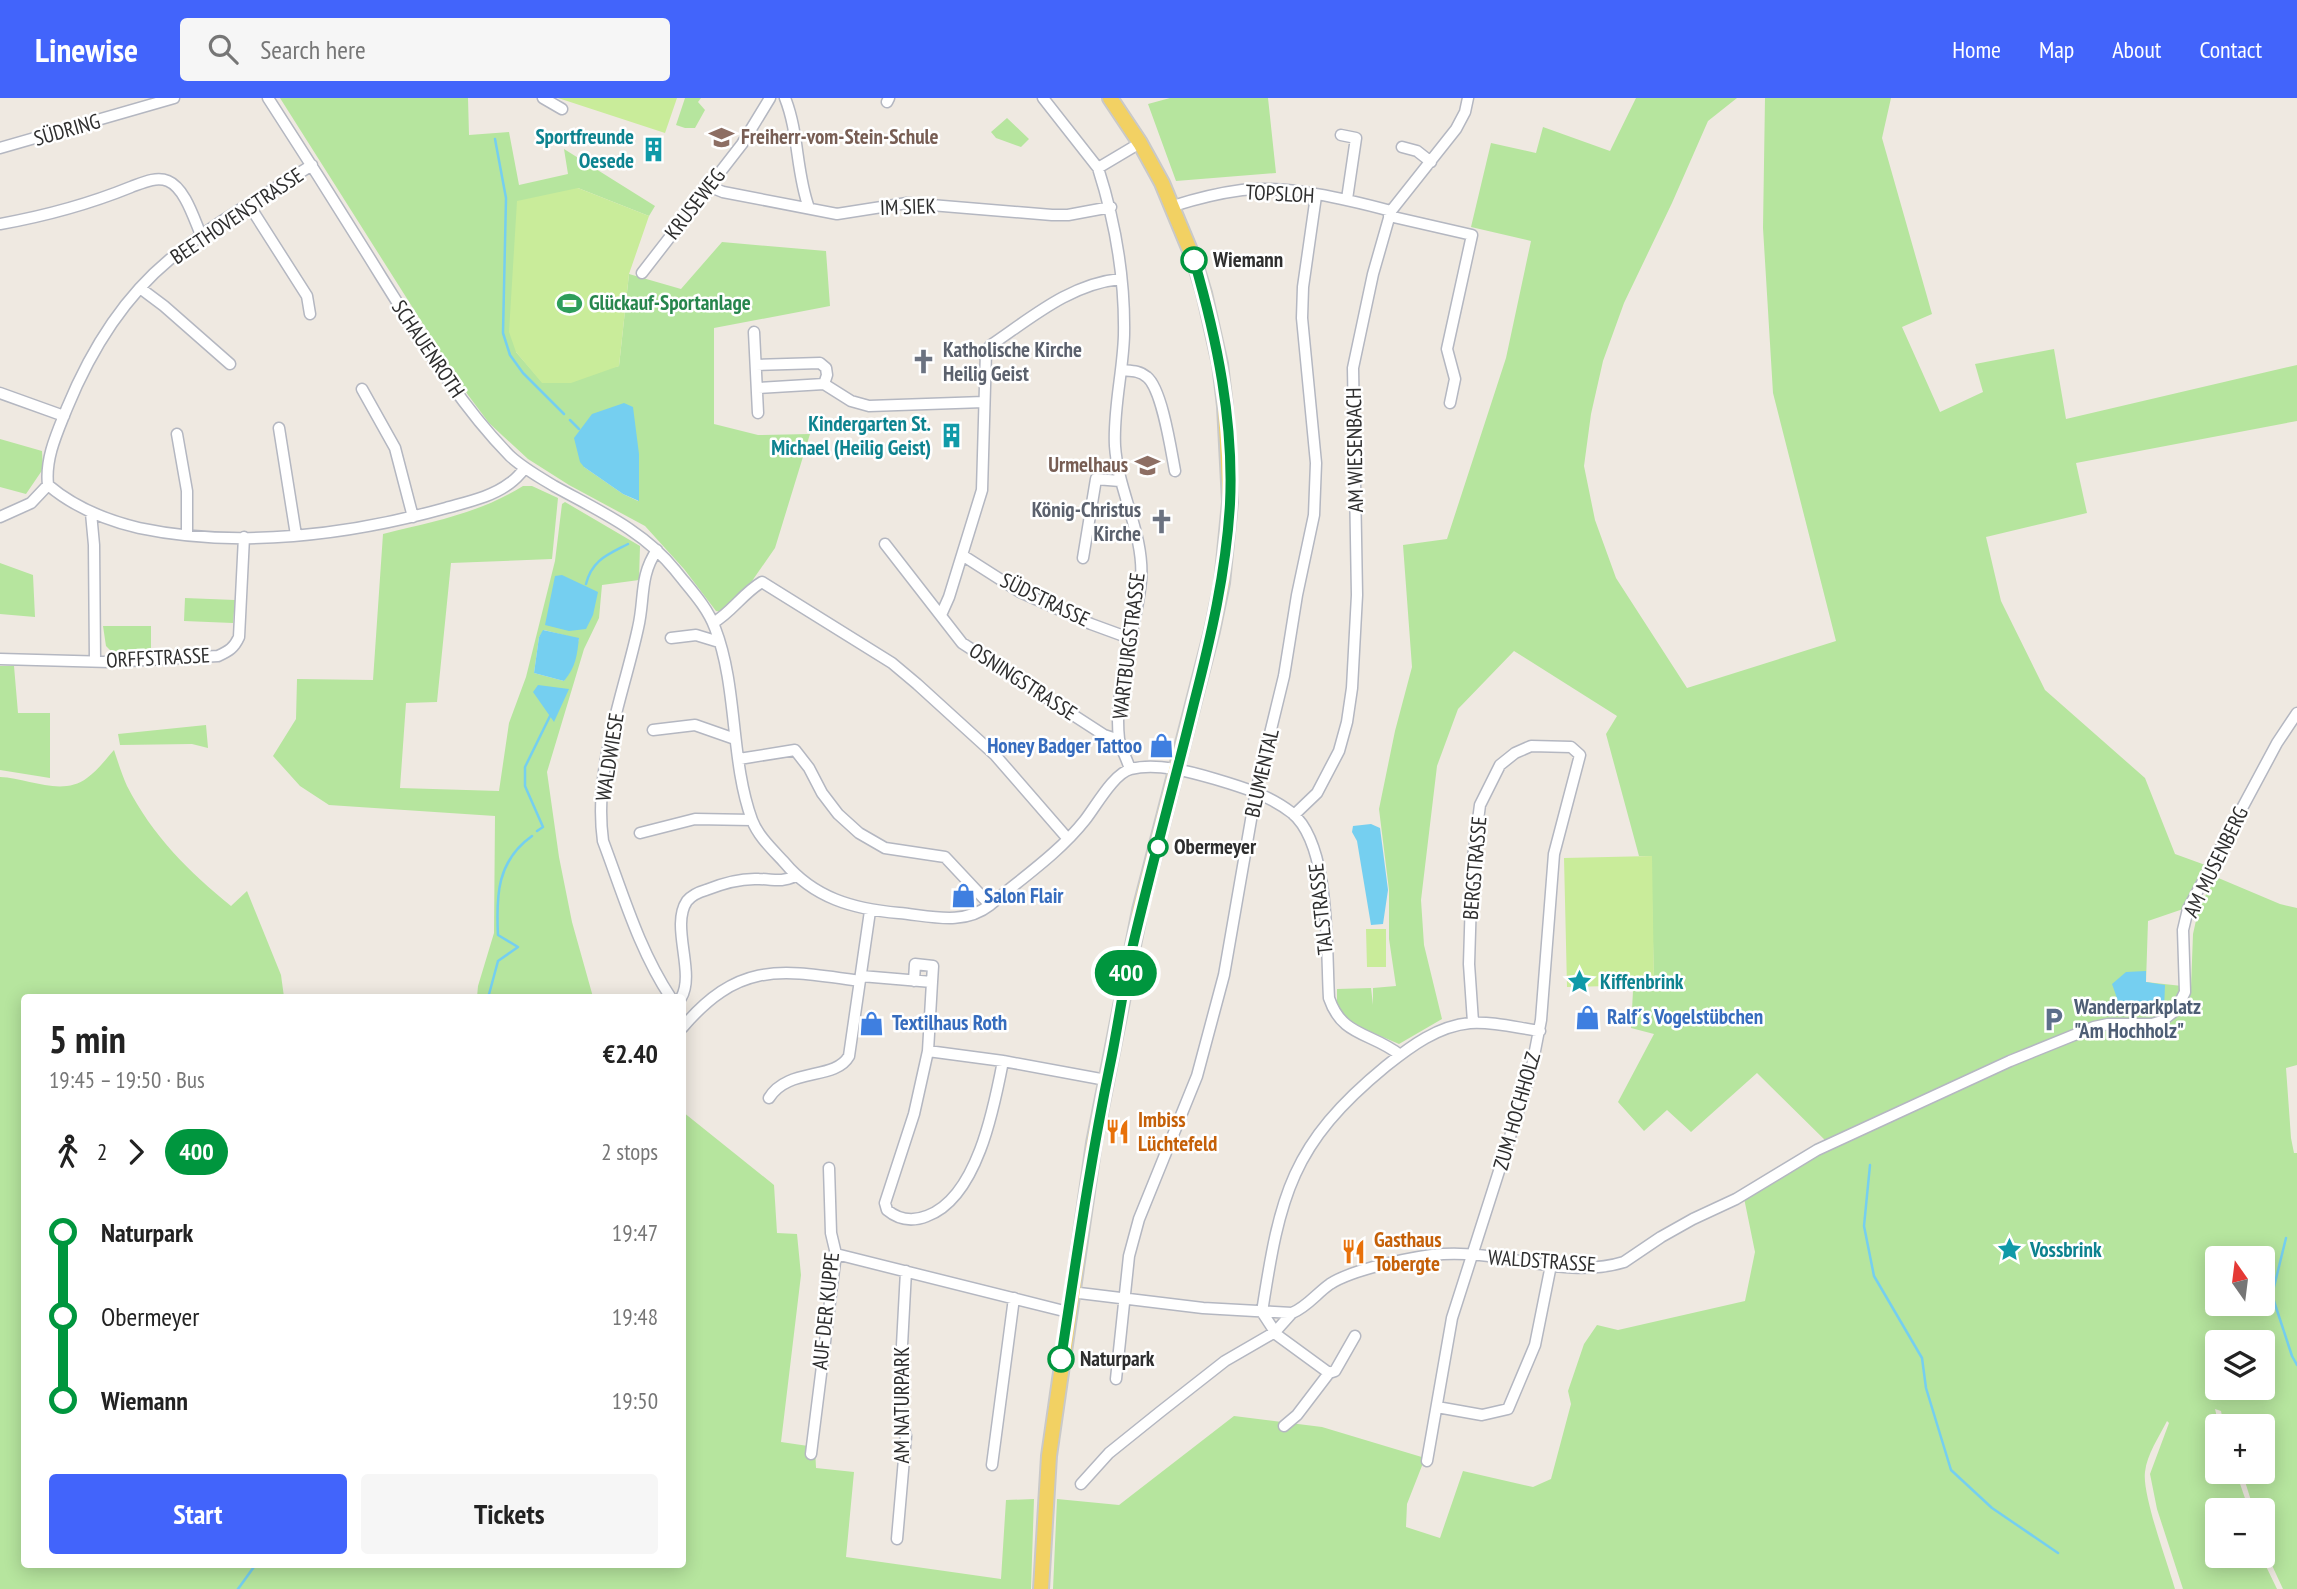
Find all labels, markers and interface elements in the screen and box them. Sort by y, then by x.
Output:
search box [180,18,670,81]
text: Linewise [35,28,138,71]
icon: search [204,30,242,68]
text: Search here [260,33,366,66]
text: Home [1952,34,2001,65]
text: Map [2039,34,2074,65]
text: About [2112,34,2161,65]
text: Contact [2199,34,2262,65]
street label: SÜDRING [31,107,103,152]
place label: Sportfreunde Oesede [535,123,634,174]
school or university icon: Freiherr-vom-Stein-Schule [707,123,735,151]
place label: Freiherr-vom-Stein-Schule [741,123,939,150]
building icon: Sportfreunde Oesede [640,135,668,163]
street label: BEETHOVENSTRASSE [165,161,308,270]
street label: KRUSEWEG [658,163,731,245]
street label: TOPSLOH [1245,178,1315,209]
street label: IM SIEK [880,192,936,221]
place label: Wiemann [1212,246,1283,273]
marker: Wiemann [1181,247,1207,273]
sports icon: Glückauf-Sportanlage [555,289,583,317]
place label: Glückauf-Sportanlage [589,289,751,316]
street label: SCHAUENROTH [386,295,471,403]
place label: Katholische Kirche Heilig Geist [943,336,1082,387]
church icon: Katholische Kirche Heilig Geist [909,348,937,376]
street label: AM WIESENBACH [1340,387,1369,513]
place label: Kindergarten St. Michael (Heilig Geist) [771,410,931,461]
building icon: Kindergarten St. Michael (Heilig Geist) [937,422,965,450]
place label: Urmelhaus [1048,451,1128,478]
school or university icon: Urmelhaus [1134,451,1162,479]
place label: König-Christus Kirche [1032,496,1141,547]
church icon: König-Christus Kirche [1147,508,1175,536]
street label: SÜDSTRASSE [996,566,1094,633]
street label: WARTBURGSTRASSE [1106,571,1151,721]
street label: OSNINGSTRASSE [964,637,1082,726]
street label: ORFFSTRASSE [105,641,211,674]
street label: WALDWIESE [589,711,630,803]
street label: BLUMENTAL [1238,726,1285,820]
place label: Honey Badger Tattoo [987,732,1142,759]
shop icon: Honey Badger Tattoo [1148,732,1176,760]
street label: AM MUSENBERG [2177,802,2254,922]
street label: BERGSTRASSE [1457,815,1492,921]
place label: Obermeyer [1174,833,1257,860]
marker: Obermeyer [1148,837,1168,857]
street label: TALSTRASSE [1302,862,1339,956]
shop icon: Salon Flair [950,882,978,910]
place label: Salon Flair [984,882,1064,909]
line badge: 400 [1086,950,1166,996]
text: 400 [1109,957,1143,988]
place icon: Kiffenbrink [1566,968,1594,996]
place label: Kiffenbrink [1600,968,1684,995]
place label: Wanderparkplatz "Am Hochholz" [2073,993,2201,1044]
shop icon: Ralf´s Vogelstübchen [1573,1003,1601,1031]
place label: Ralf´s Vogelstübchen [1607,1003,1763,1030]
parking icon: Wanderparkplatz "Am Hochholz" [2040,1005,2068,1033]
shop icon: Textilhaus Roth [858,1009,886,1037]
place label: Textilhaus Roth [892,1009,1007,1036]
text: 5 min [49,1014,126,1063]
text: €2.40 [603,1037,658,1070]
street label: ZUM HOCHHOLZ [1487,1049,1546,1173]
text: 19:45 – 19:50 · Bus [49,1065,205,1094]
place label: Imbiss Lüchtefeld [1138,1106,1217,1157]
restaurant icon: Imbiss Lüchtefeld [1104,1118,1132,1146]
icon: walk [49,1133,87,1171]
icon: forward [117,1133,155,1171]
text: 400 [179,1136,214,1167]
text: 2 [97,1137,107,1166]
text: 2 stops [601,1137,658,1166]
text: Naturpark [101,1216,193,1249]
text: 19:47 [612,1218,658,1247]
place label: Gasthaus Tobergte [1374,1226,1442,1277]
place icon: Vossbrink [1996,1236,2024,1264]
place label: Vossbrink [2029,1236,2102,1263]
restaurant icon: Gasthaus Tobergte [1340,1238,1368,1266]
street label: WALDSTRASSE [1487,1243,1597,1278]
north arrow [2205,1246,2275,1316]
map controls [2205,1246,2275,1568]
street label: AUF DER KUPPE [806,1251,845,1371]
text: Obermeyer [101,1300,199,1333]
text: 19:48 [612,1302,658,1331]
button: layers [2205,1330,2275,1400]
place label: Naturpark [1080,1345,1155,1372]
marker: Naturpark [1048,1346,1074,1372]
street label: AM NATURPARK [888,1347,915,1463]
text: Wiemann [101,1384,188,1417]
text: 19:50 [612,1386,658,1415]
button: + [2205,1414,2275,1484]
button: Start [49,1474,347,1554]
button: Tickets [361,1474,658,1554]
button: − [2205,1498,2275,1568]

